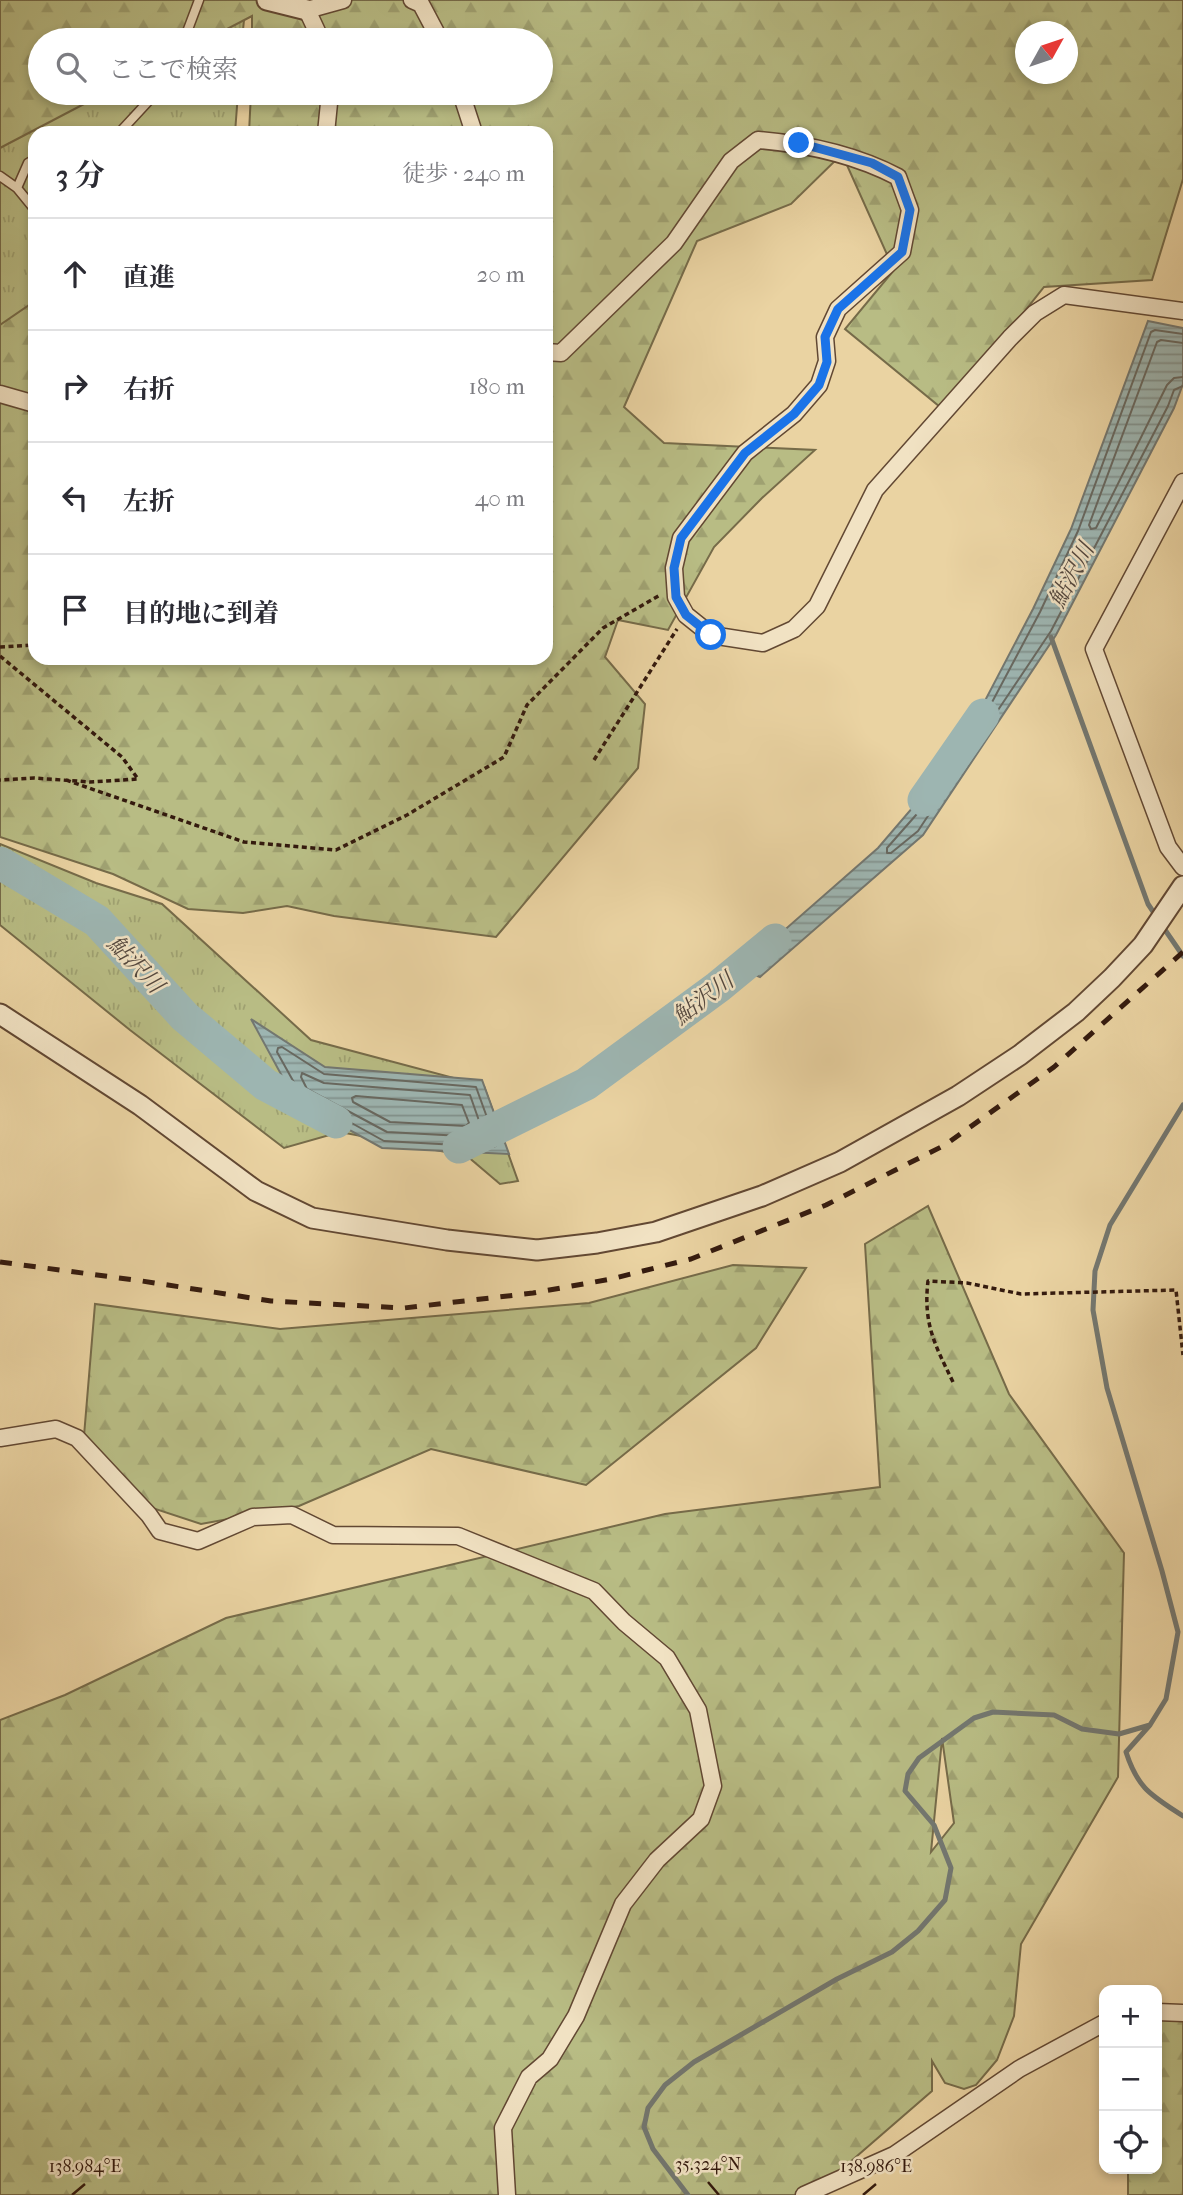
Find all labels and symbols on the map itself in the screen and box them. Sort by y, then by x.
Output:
north arrow [1015,21,1078,84]
route end [783,127,814,158]
water label: 鮎沢川 [1043,536,1101,612]
route start [695,619,726,650]
water label: 鮎沢川 [102,930,171,1001]
water label: 鮎沢川 [668,965,741,1030]
text: 35.324°N [675,2154,741,2175]
text: 138.984°E [49,2156,121,2177]
text: 138.986°E [840,2156,912,2177]

